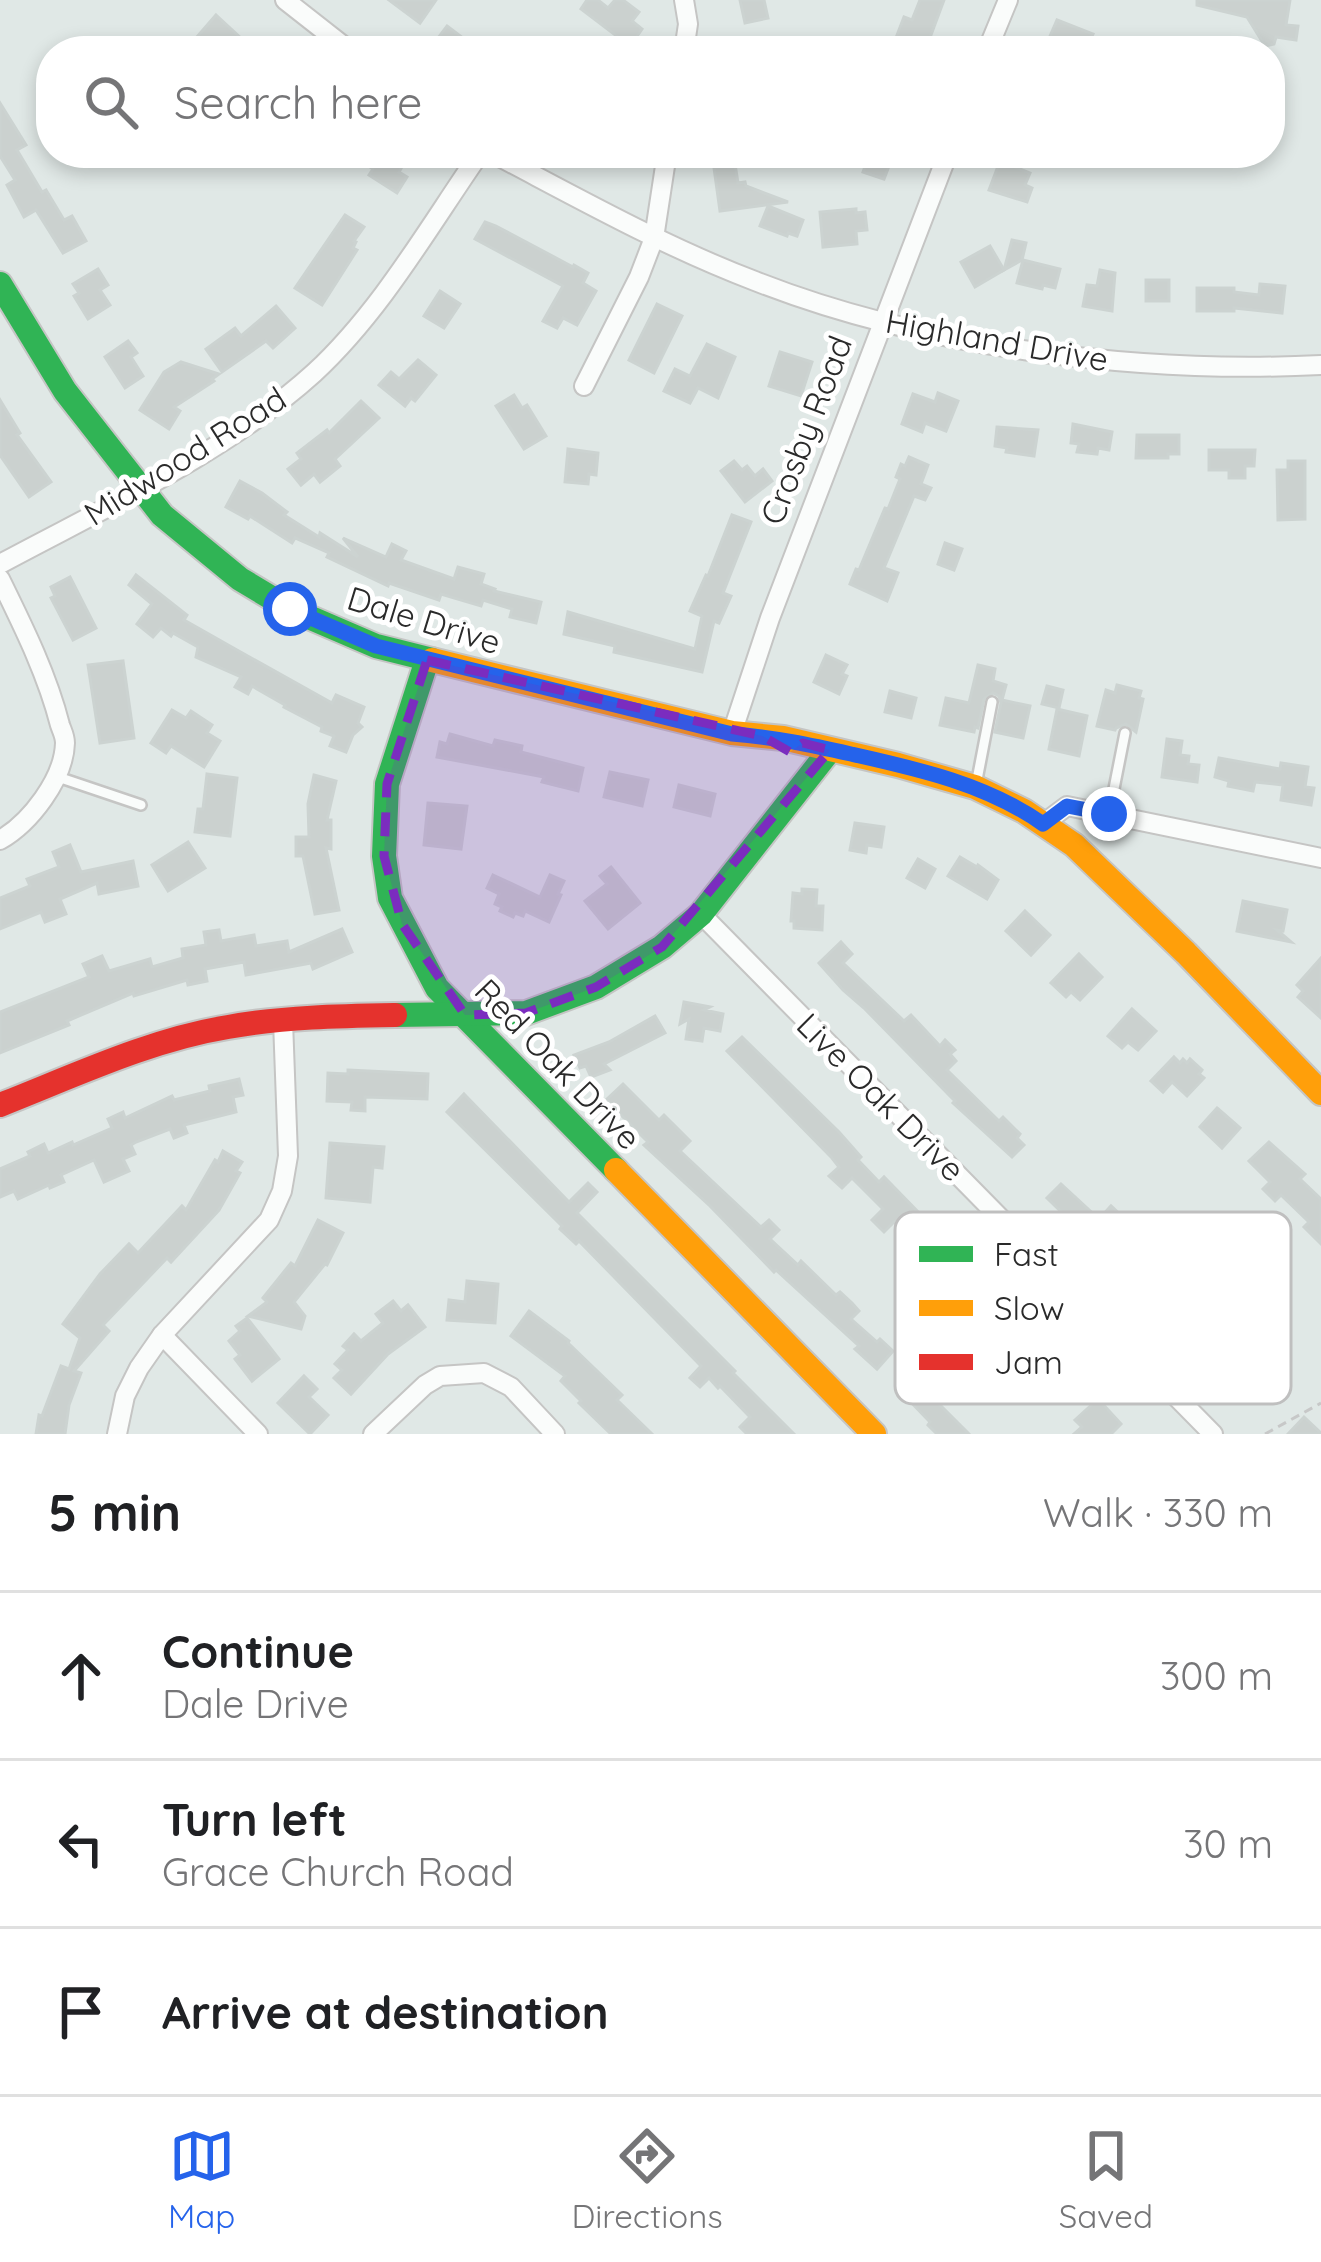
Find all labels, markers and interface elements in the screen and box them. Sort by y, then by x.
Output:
search box [36,36,1285,168]
icon: search [78,69,144,135]
text: Search here [174,74,422,130]
street label: Highland Drive [883,300,1112,379]
street label: Crosby Road [751,330,860,530]
street label: Midwood Road [76,377,293,534]
street label: Dale Drive [343,577,506,662]
route start [263,582,317,636]
route end [1082,787,1136,841]
street label: Red Oak Drive [467,970,650,1157]
street label: Live Oak Drive [789,1004,974,1189]
legend [895,1212,1291,1404]
text: Fast [994,1233,1059,1274]
text: Slow [994,1287,1065,1328]
text: Jam [994,1341,1063,1382]
text: 5 min [48,1480,181,1544]
text: Walk · 330 m [1043,1488,1273,1537]
text: Continue [162,1623,354,1679]
icon: ahead [48,1643,114,1709]
text: 300 m [1160,1651,1273,1700]
text: Dale Drive [162,1679,349,1728]
text: Turn left [162,1791,347,1847]
icon: left [48,1811,114,1877]
text: 30 m [1183,1819,1273,1868]
text: Grace Church Road [162,1847,514,1896]
icon: arrive [48,1979,114,2045]
text: Arrive at destination [162,1984,608,2040]
tab: Map [168,2123,235,2236]
tab: Directions [571,2123,723,2236]
tab: Saved [1059,2123,1153,2236]

